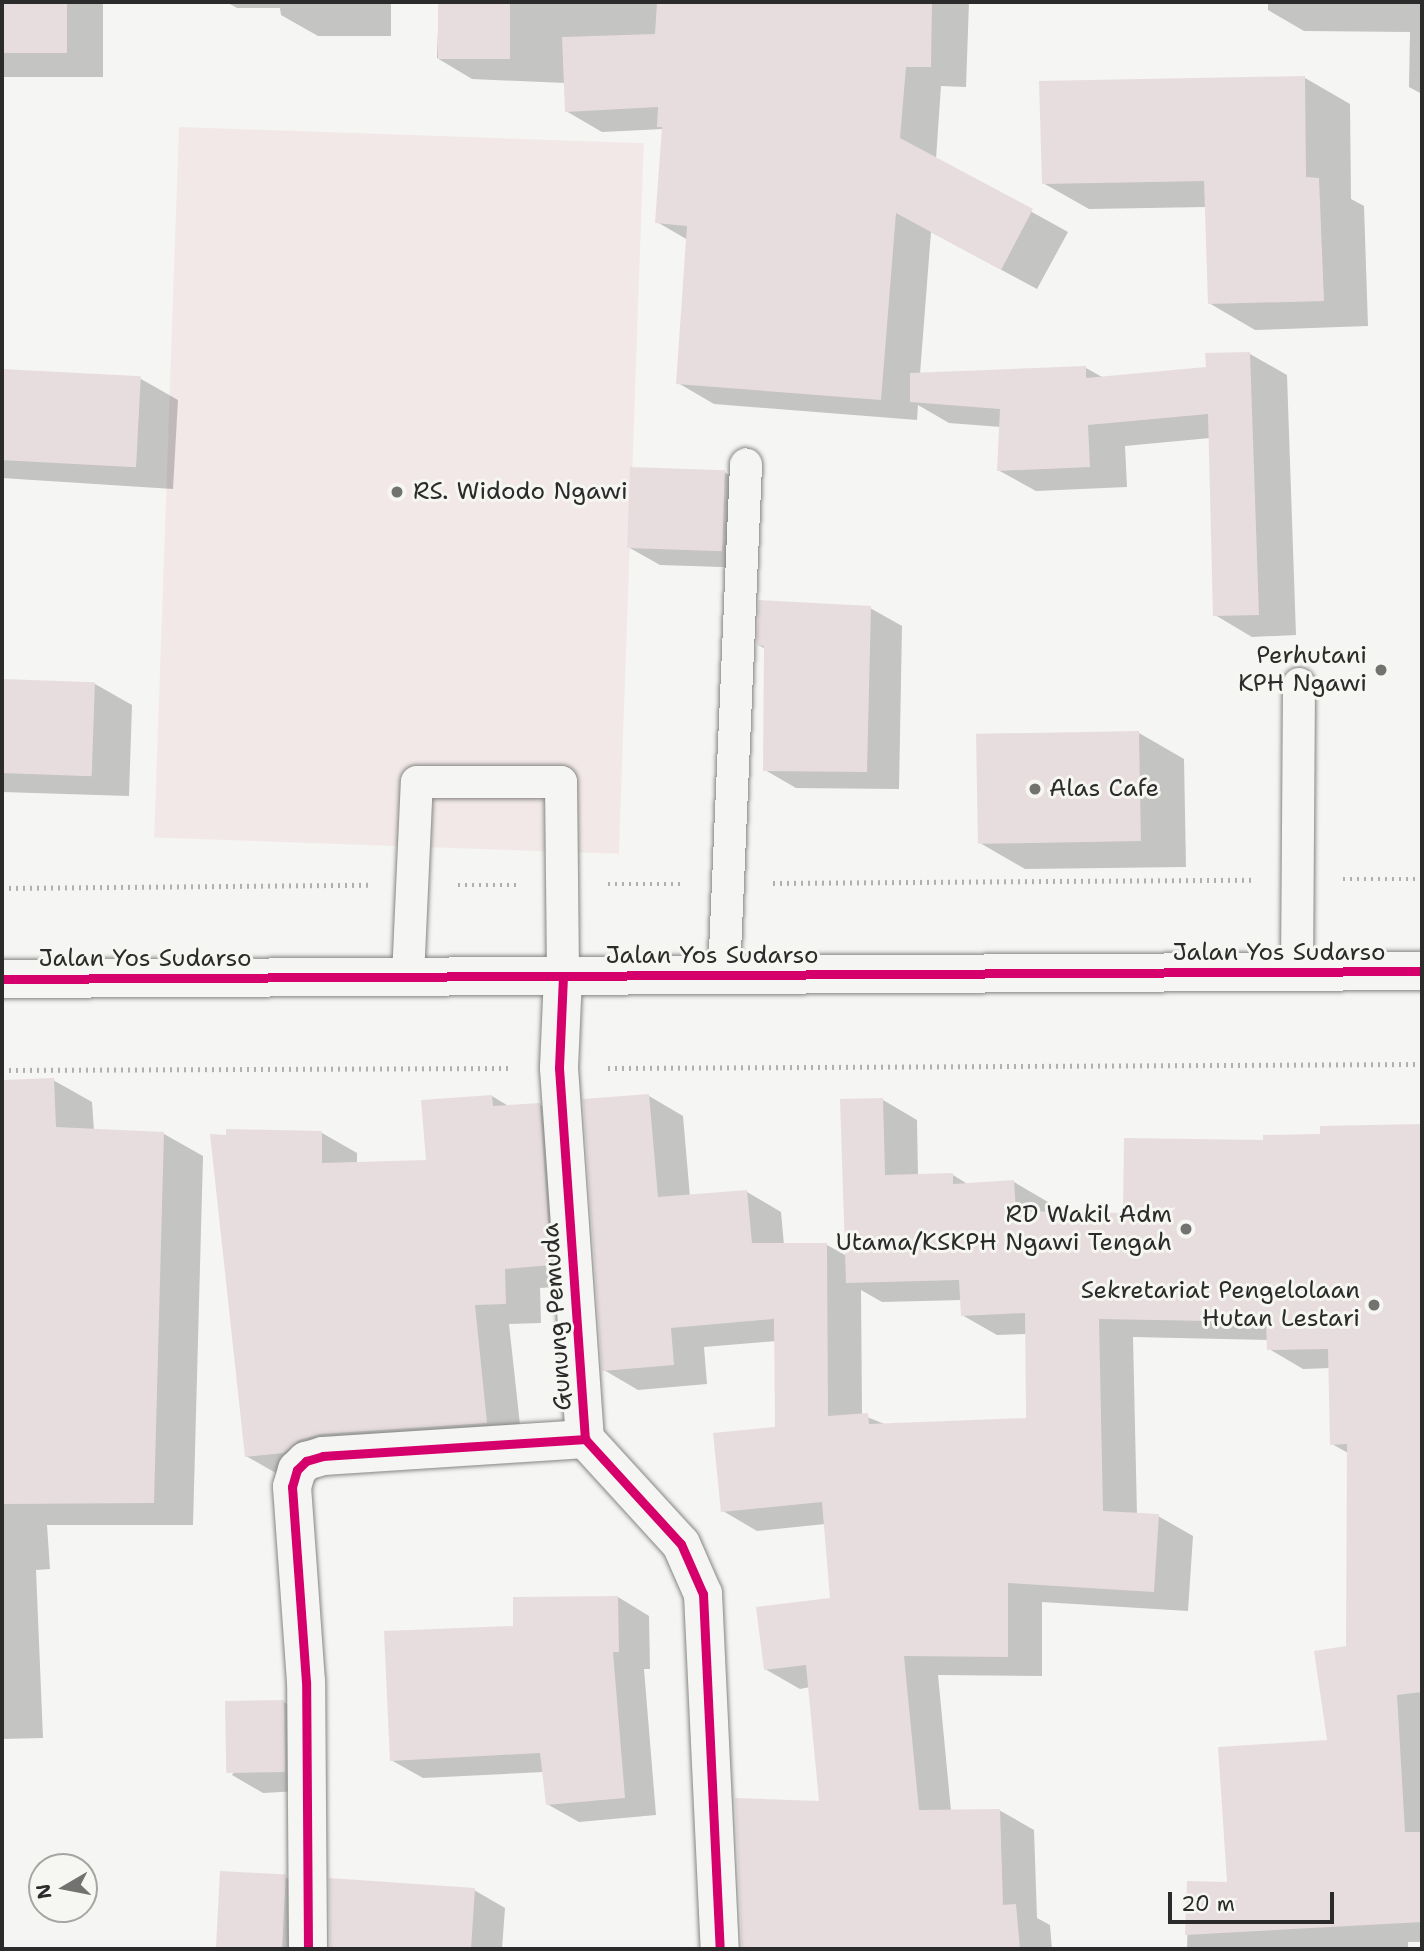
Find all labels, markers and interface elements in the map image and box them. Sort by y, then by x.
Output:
place label: RS. Widodo Ngawi [413,478,628,506]
marker: RS. Widodo Ngawi [387,482,407,502]
place label: Perhutani KPH Ngawi [1238,642,1367,698]
marker: Perhutani KPH Ngawi [1373,662,1389,678]
place label: Alas Cafe [1049,775,1159,803]
marker: Alas Cafe [1027,781,1043,797]
street label: Jalan Yos Sudarso [1172,939,1386,967]
street label: Jalan Yos Sudarso [605,942,819,970]
street label: Jalan Yos Sudarso [38,945,252,973]
place label: RD Wakil Adm Utama/KSKPH Ngawi Tengah [836,1201,1172,1257]
marker: RD Wakil Adm Utama/KSKPH Ngawi Tengah [1178,1221,1194,1237]
street label: Gunung Pemuda [536,1222,578,1412]
place label: Sekretariat Pengelolaan Hutan Lestari [1081,1277,1360,1333]
marker: Sekretariat Pengelolaan Hutan Lestari [1366,1297,1382,1313]
north arrow [28,1853,98,1923]
scale bar [1172,1878,1338,1922]
text: N [30,1882,57,1901]
text: 20 m [1181,1890,1235,1918]

